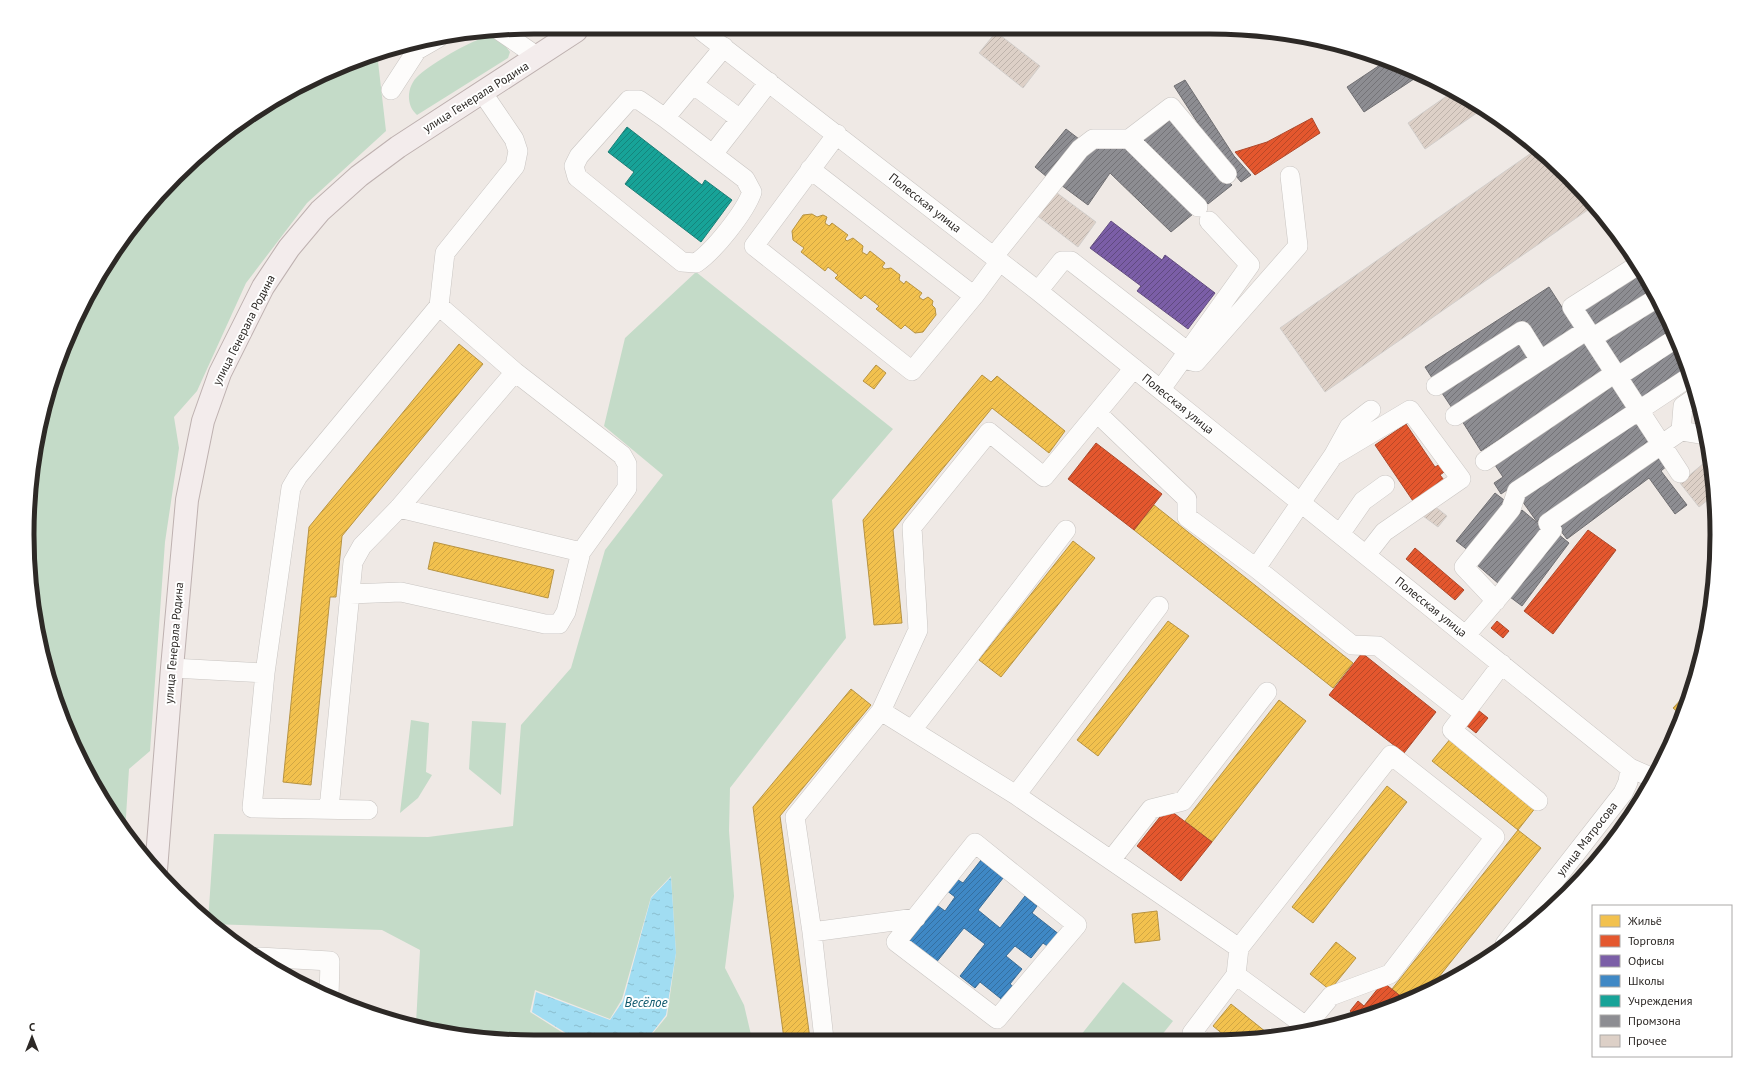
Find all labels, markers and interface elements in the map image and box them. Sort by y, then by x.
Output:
street label: улица Генерала Родина [420,58,532,135]
street label: Полесская улица [886,170,965,236]
street label: улица Генерала Родина [209,272,278,388]
street label: Полесская улица [1139,370,1217,437]
street label: Полесская улица [1392,573,1470,640]
street label: улица Генерала Родина [161,581,186,704]
street label: улица Матросова [1553,798,1620,879]
legend [1592,905,1732,1057]
text: Жильё [1627,913,1662,928]
text: Торговля [1628,933,1674,948]
text: Офисы [1628,953,1664,968]
text: Школы [1628,973,1664,988]
text: Учреждения [1628,993,1692,1008]
water label: Весёлое [624,994,668,1011]
text: Промзона [1628,1013,1681,1028]
north arrow [12,1017,52,1057]
text: С [29,1020,35,1034]
text: Прочее [1628,1033,1667,1048]

